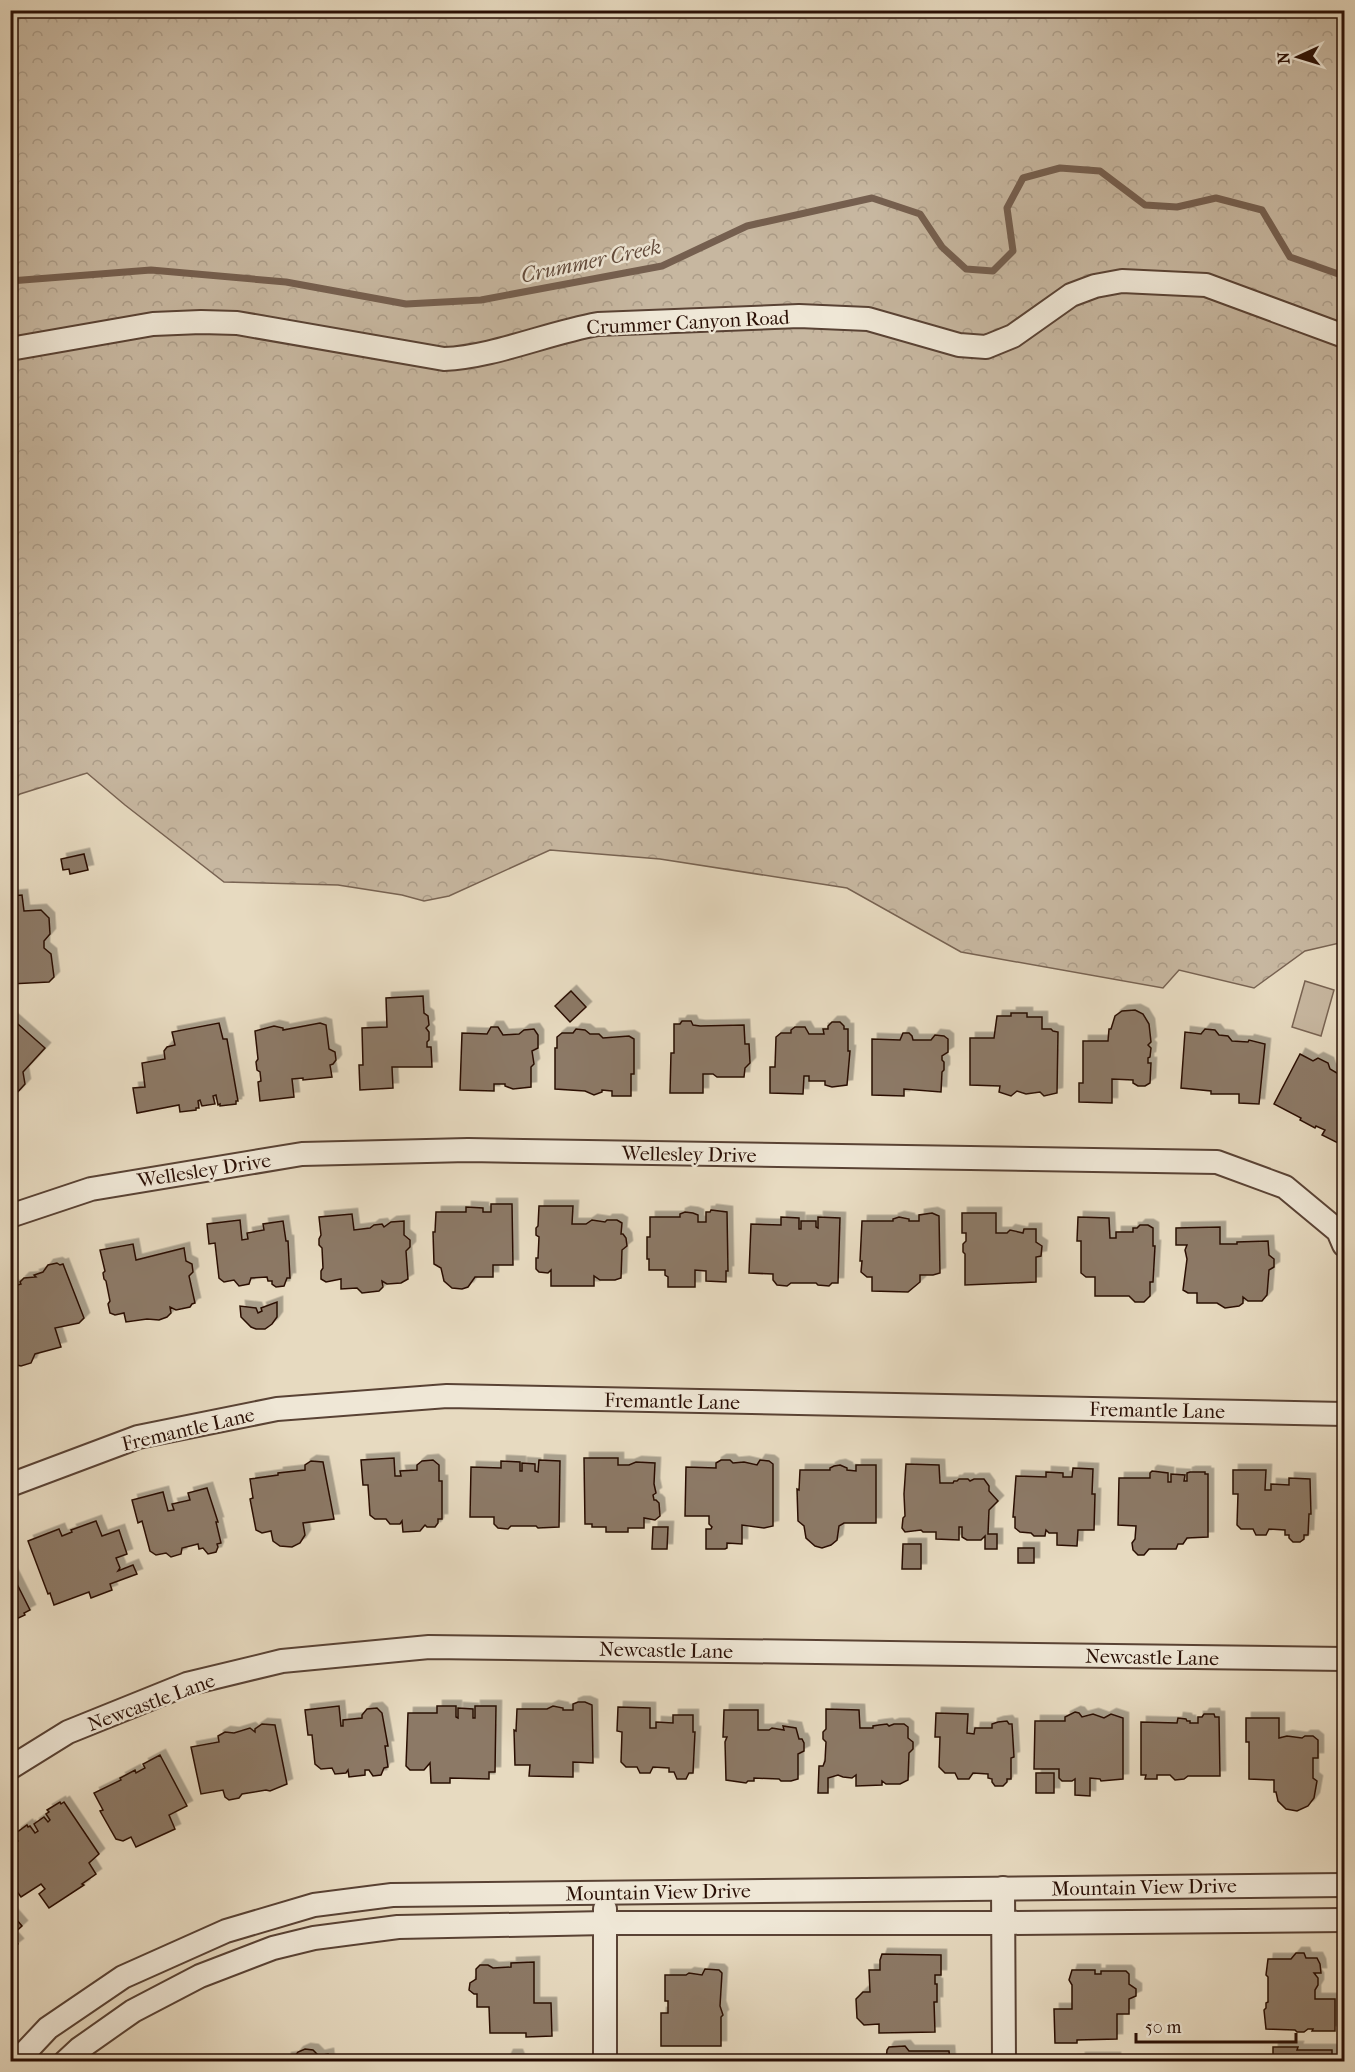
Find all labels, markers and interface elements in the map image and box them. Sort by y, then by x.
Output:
north arrow [1268,27,1328,87]
text: N [1274,50,1293,65]
water label: Crummer Creek [519,234,663,288]
street label: Crummer Canyon Road [586,306,791,339]
street label: Wellesley Drive [620,1142,757,1167]
street label: Wellesley Drive [135,1149,273,1193]
street label: Fremantle Lane [604,1389,740,1414]
street label: Fremantle Lane [1089,1398,1225,1423]
street label: Fremantle Lane [119,1403,257,1456]
street label: Newcastle Lane [599,1638,733,1663]
street label: Newcastle Lane [1085,1645,1219,1670]
street label: Newcastle Lane [84,1669,218,1736]
street label: Mountain View Drive [1051,1874,1237,1901]
street label: Mountain View Drive [565,1879,751,1906]
scale bar [1136,2006,1296,2044]
text: 50 m [1145,2017,1182,2038]

